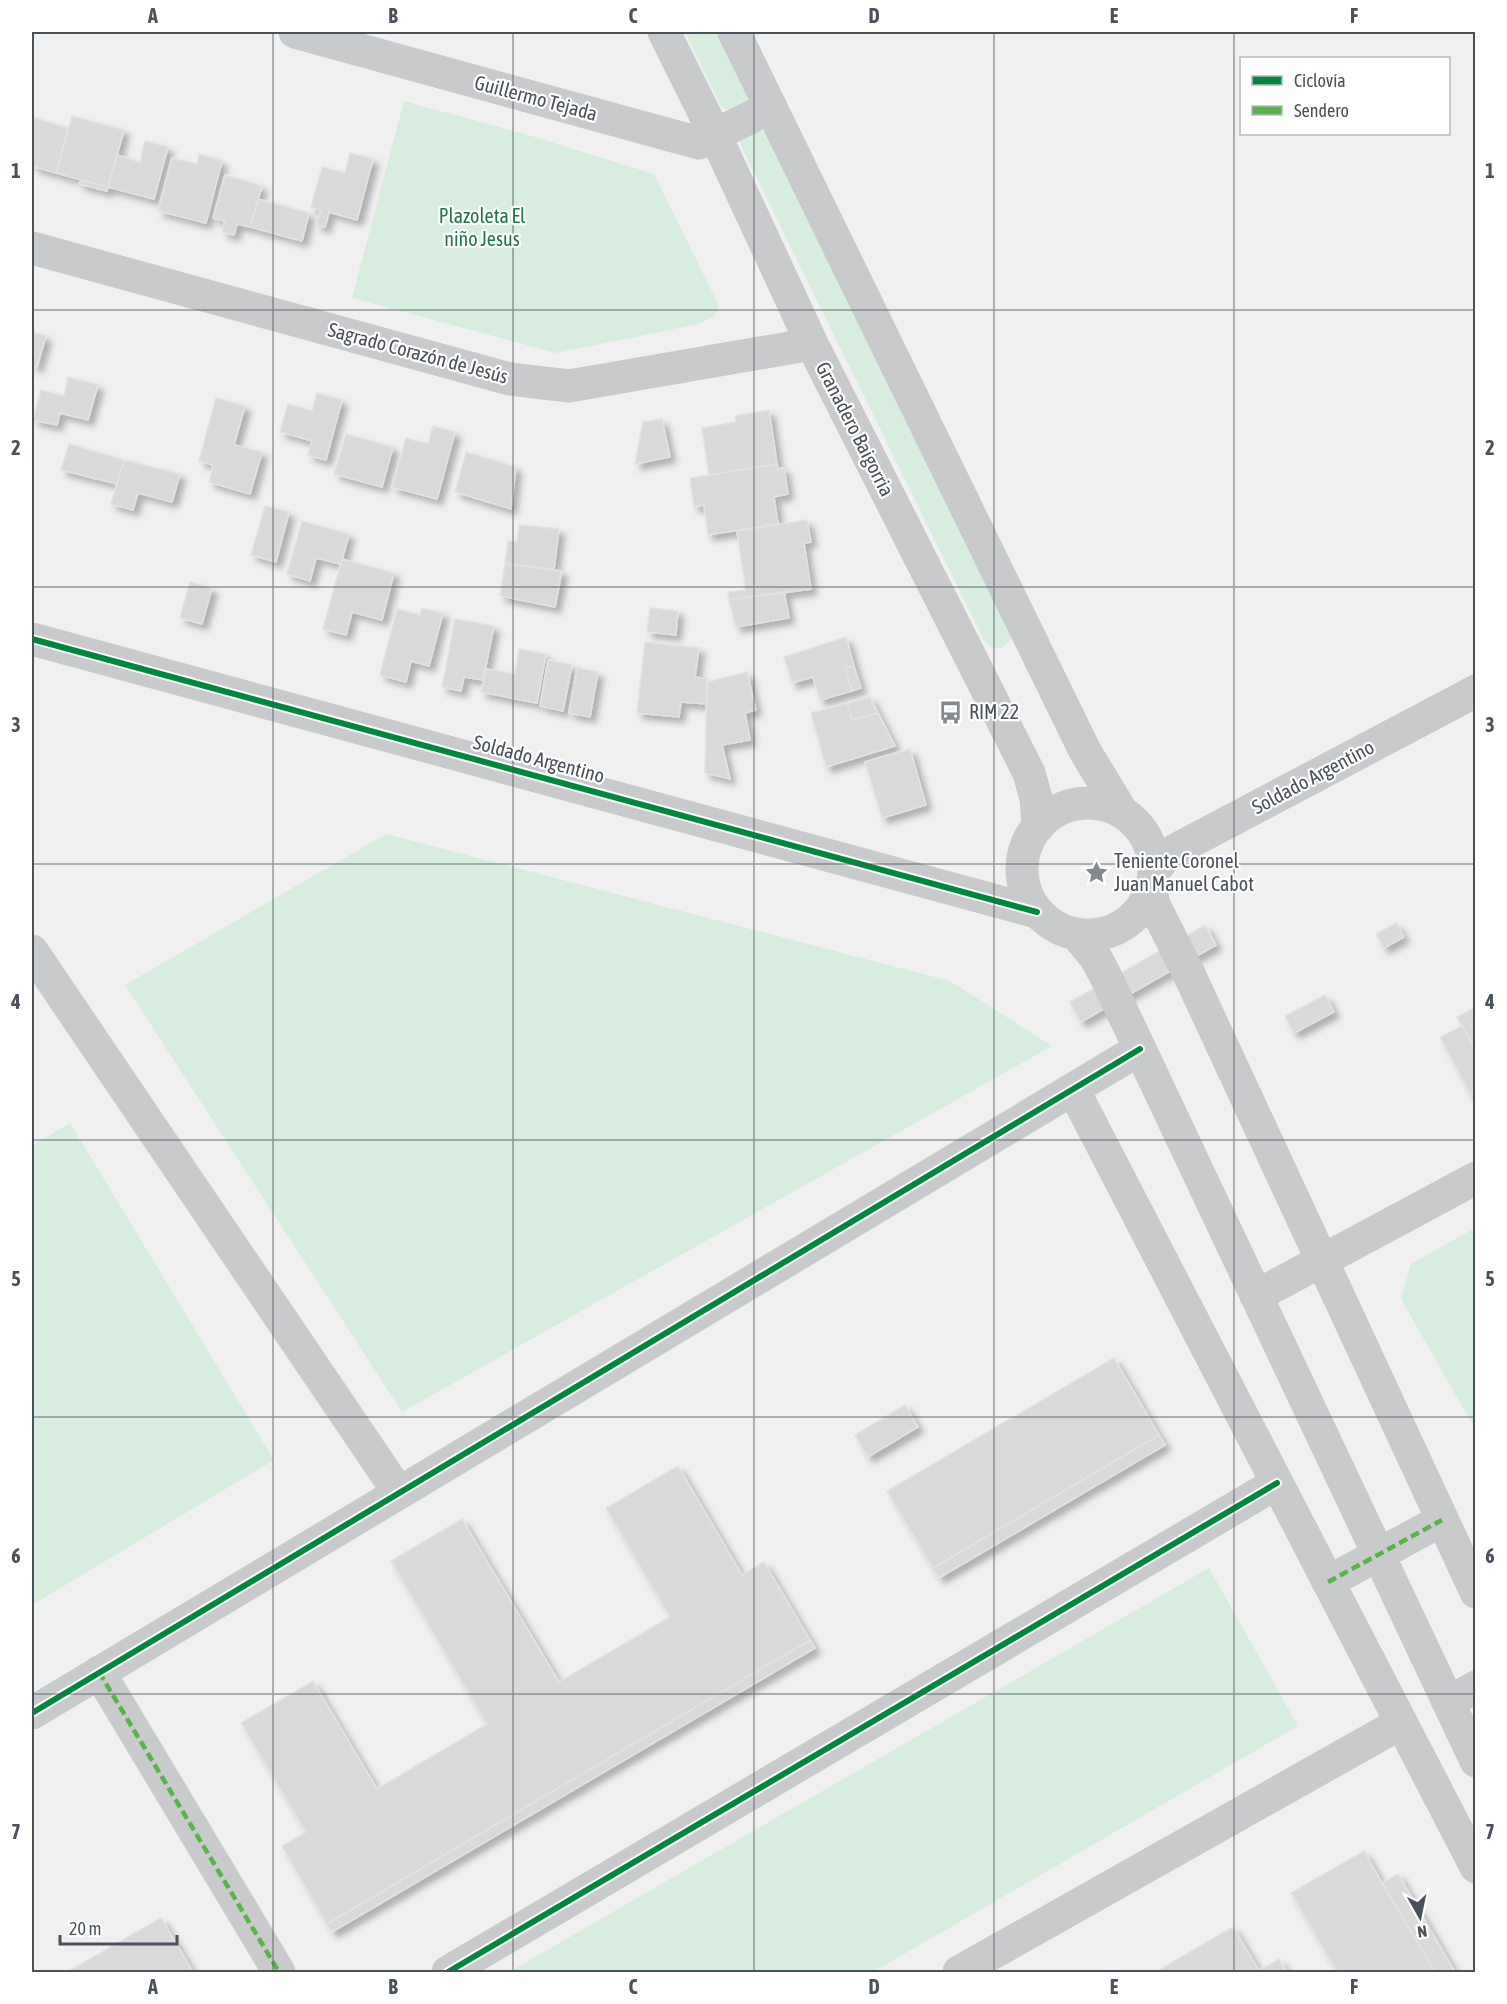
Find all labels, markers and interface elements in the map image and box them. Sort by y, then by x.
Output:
text: A [147,4,158,27]
text: B [388,4,398,27]
text: C [629,4,638,27]
text: D [868,4,880,27]
text: E [1110,4,1119,27]
text: F [1350,4,1358,27]
legend [1240,57,1450,135]
street label: Guillermo Tejada [472,70,600,125]
text: Ciclovía [1294,70,1346,91]
text: Sendero [1294,100,1349,121]
text: 1 [11,159,21,182]
text: 1 [1485,159,1495,182]
park label: Plazoleta El niño Jesus [439,204,526,250]
street label: Sagrado Corazón de Jesús [326,317,511,388]
street label: Granadero Baigorria [812,358,899,500]
text: 2 [11,436,21,459]
text: 2 [1485,436,1495,459]
bus stop icon: RIM 22 [938,699,964,725]
place label: RIM 22 [969,700,1019,723]
text: 3 [11,713,21,736]
text: 3 [1485,713,1495,736]
street label: Soldado Argentino [471,730,607,787]
street label: Soldado Argentino [1248,735,1378,818]
place label: Teniente Coronel Juan Manuel Cabot [1114,849,1254,895]
place icon: Teniente Coronel Juan Manuel Cabot [1083,859,1109,885]
text: 4 [10,990,21,1013]
text: 4 [1484,990,1495,1013]
text: 5 [11,1267,21,1290]
text: 5 [1485,1267,1495,1290]
text: 6 [11,1544,21,1567]
text: 6 [1485,1544,1495,1567]
text: 7 [11,1820,21,1843]
text: 7 [1485,1820,1495,1843]
north arrow [1390,1887,1450,1947]
scale bar [60,1908,177,1946]
text: 20 m [69,1918,101,1939]
text: N [1416,1922,1428,1941]
text: A [147,1975,158,1998]
text: B [388,1975,398,1998]
text: C [629,1975,638,1998]
text: D [868,1975,880,1998]
text: E [1110,1975,1119,1998]
text: F [1350,1975,1358,1998]

